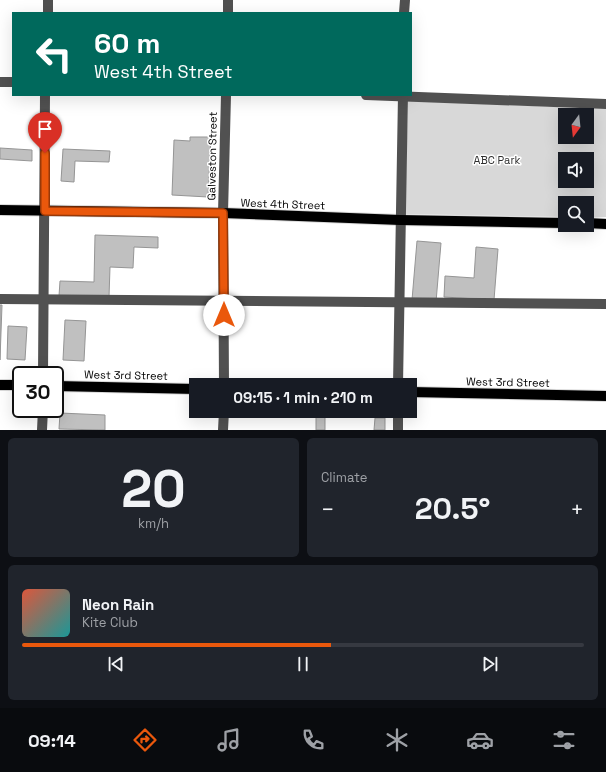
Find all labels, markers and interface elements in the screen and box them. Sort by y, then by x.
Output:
text: 60 m [94,25,160,61]
icon: left [28,28,80,80]
text: West 4th Street [94,60,233,83]
north arrow [558,108,594,144]
map controls [558,108,594,232]
street label: Galveston Street [204,111,220,201]
pin [28,112,62,153]
icon: arrive [34,118,56,140]
button: sound [558,152,594,188]
park label: ABC Park [474,153,521,167]
street label: West 4th Street [240,196,326,212]
button: search [558,196,594,232]
position arrow [203,294,245,336]
speed limit sign: 30 [12,366,64,418]
street label: West 3rd Street [84,367,168,383]
street label: West 3rd Street [466,374,550,390]
text: 09:15 · 1 min · 210 m [233,388,373,407]
text: 20 [121,456,186,522]
text: Climate [321,469,367,486]
text: 20.5° [415,489,490,528]
text: − [321,495,335,523]
text: + [570,495,584,523]
text: km/h [138,515,169,532]
text: Neon Rain [82,595,154,614]
text: Kite Club [82,614,138,631]
icon: previous [105,653,127,675]
icon: pause [292,653,314,675]
icon: next [479,653,501,675]
icon: directions [131,726,159,754]
icon: music [215,726,243,754]
icon: phone [299,726,327,754]
icon: climate [383,726,411,754]
icon: car [466,726,494,754]
icon: filters [550,726,578,754]
text: 09:14 [28,729,76,752]

